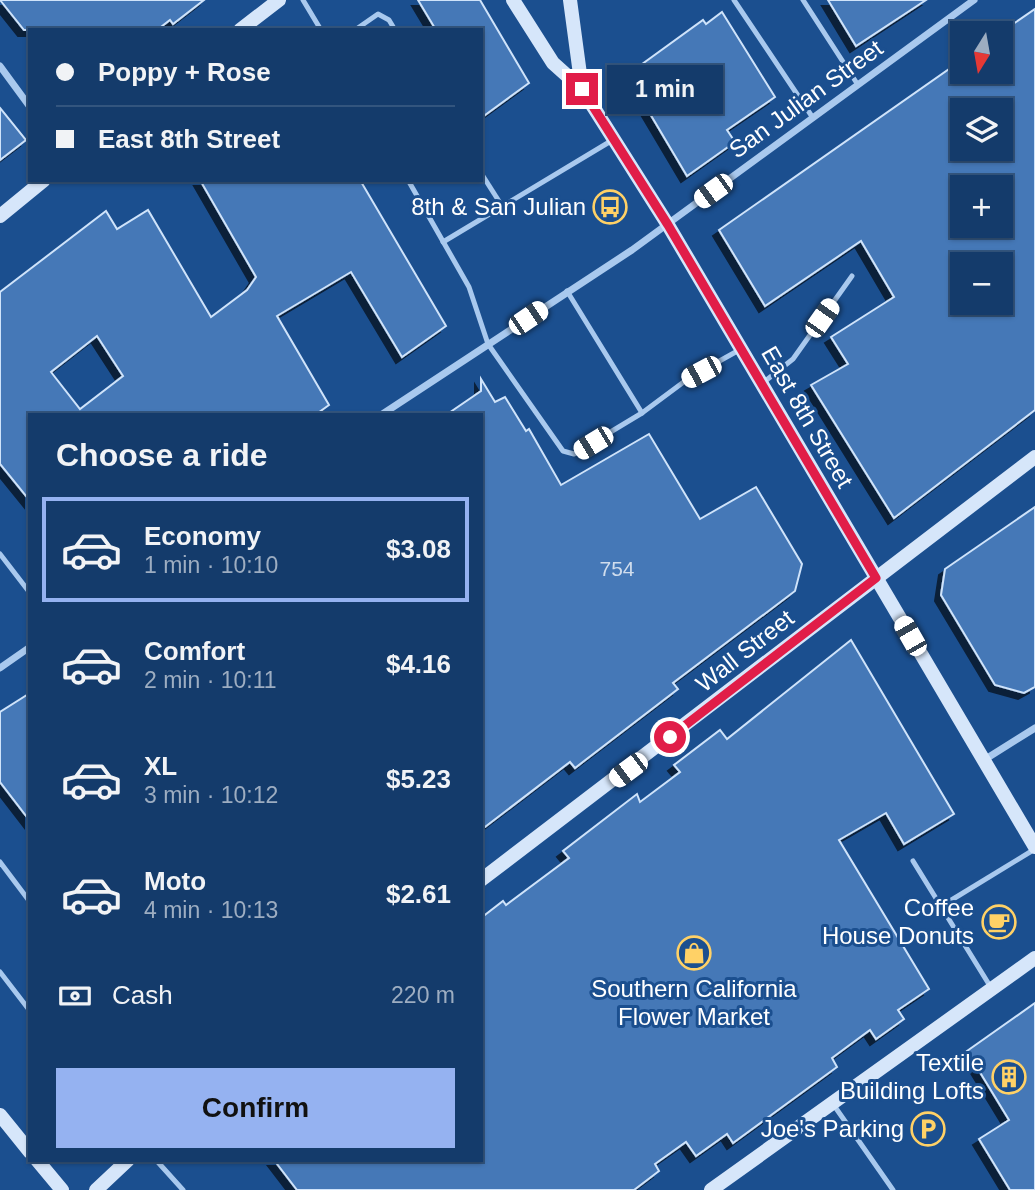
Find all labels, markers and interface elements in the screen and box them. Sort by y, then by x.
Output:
north arrow [950,21,1013,84]
map controls [950,21,1013,315]
street label: San Julian Street [724,34,888,163]
text: Poppy + Rose [98,57,271,87]
callout: 1 min [606,64,722,114]
route end [566,73,598,105]
text: 1 min [635,76,695,102]
button: layers [950,98,1013,161]
text: East 8th Street [98,124,280,154]
car [690,170,737,212]
button: + [950,175,1013,238]
bus stop icon: 8th & San Julian [591,188,629,226]
place label: 8th & San Julian [411,193,586,220]
button: − [950,252,1013,315]
car [802,295,843,341]
car [505,298,552,338]
street label: East 8th Street [756,341,859,493]
car [678,353,725,391]
car [570,423,617,463]
text: Choose a ride [56,437,268,473]
icon: car [60,518,123,581]
text: Economy [144,521,261,551]
text: $3.08 [386,534,451,564]
text: 1 min · 10:10 [144,552,278,578]
house number: 754 [599,557,635,580]
street label: Wall Street [690,604,799,697]
car [891,613,930,659]
icon: car [60,633,123,696]
text: Comfort [144,636,245,666]
text: $4.16 [386,649,451,679]
text: 2 min · 10:11 [144,667,277,693]
route start [654,721,686,753]
icon: car [60,748,123,811]
car [605,749,652,791]
text: XL [144,751,177,781]
text: $5.23 [386,764,451,794]
text: 3 min · 10:12 [144,782,278,808]
icon: car [60,863,123,926]
text: Moto [144,866,206,896]
text: $2.61 [386,879,451,909]
place label: Coffee House Donuts [822,894,974,949]
text: 4 min · 10:13 [144,897,278,923]
cafe icon: Coffee House Donuts [980,903,1018,941]
shop icon: Southern California Flower Market [675,934,713,972]
place label: Southern California Flower Market [591,975,797,1030]
icon: cash [56,977,94,1015]
text: Cash [112,980,173,1010]
text: 220 m [391,982,455,1008]
place label: Textile Building Lofts [840,1049,984,1104]
building icon: Textile Building Lofts [990,1058,1028,1096]
button: Confirm [56,1068,455,1148]
parking icon: Joe's Parking [909,1110,947,1148]
place label: Joe's Parking [761,1115,904,1142]

